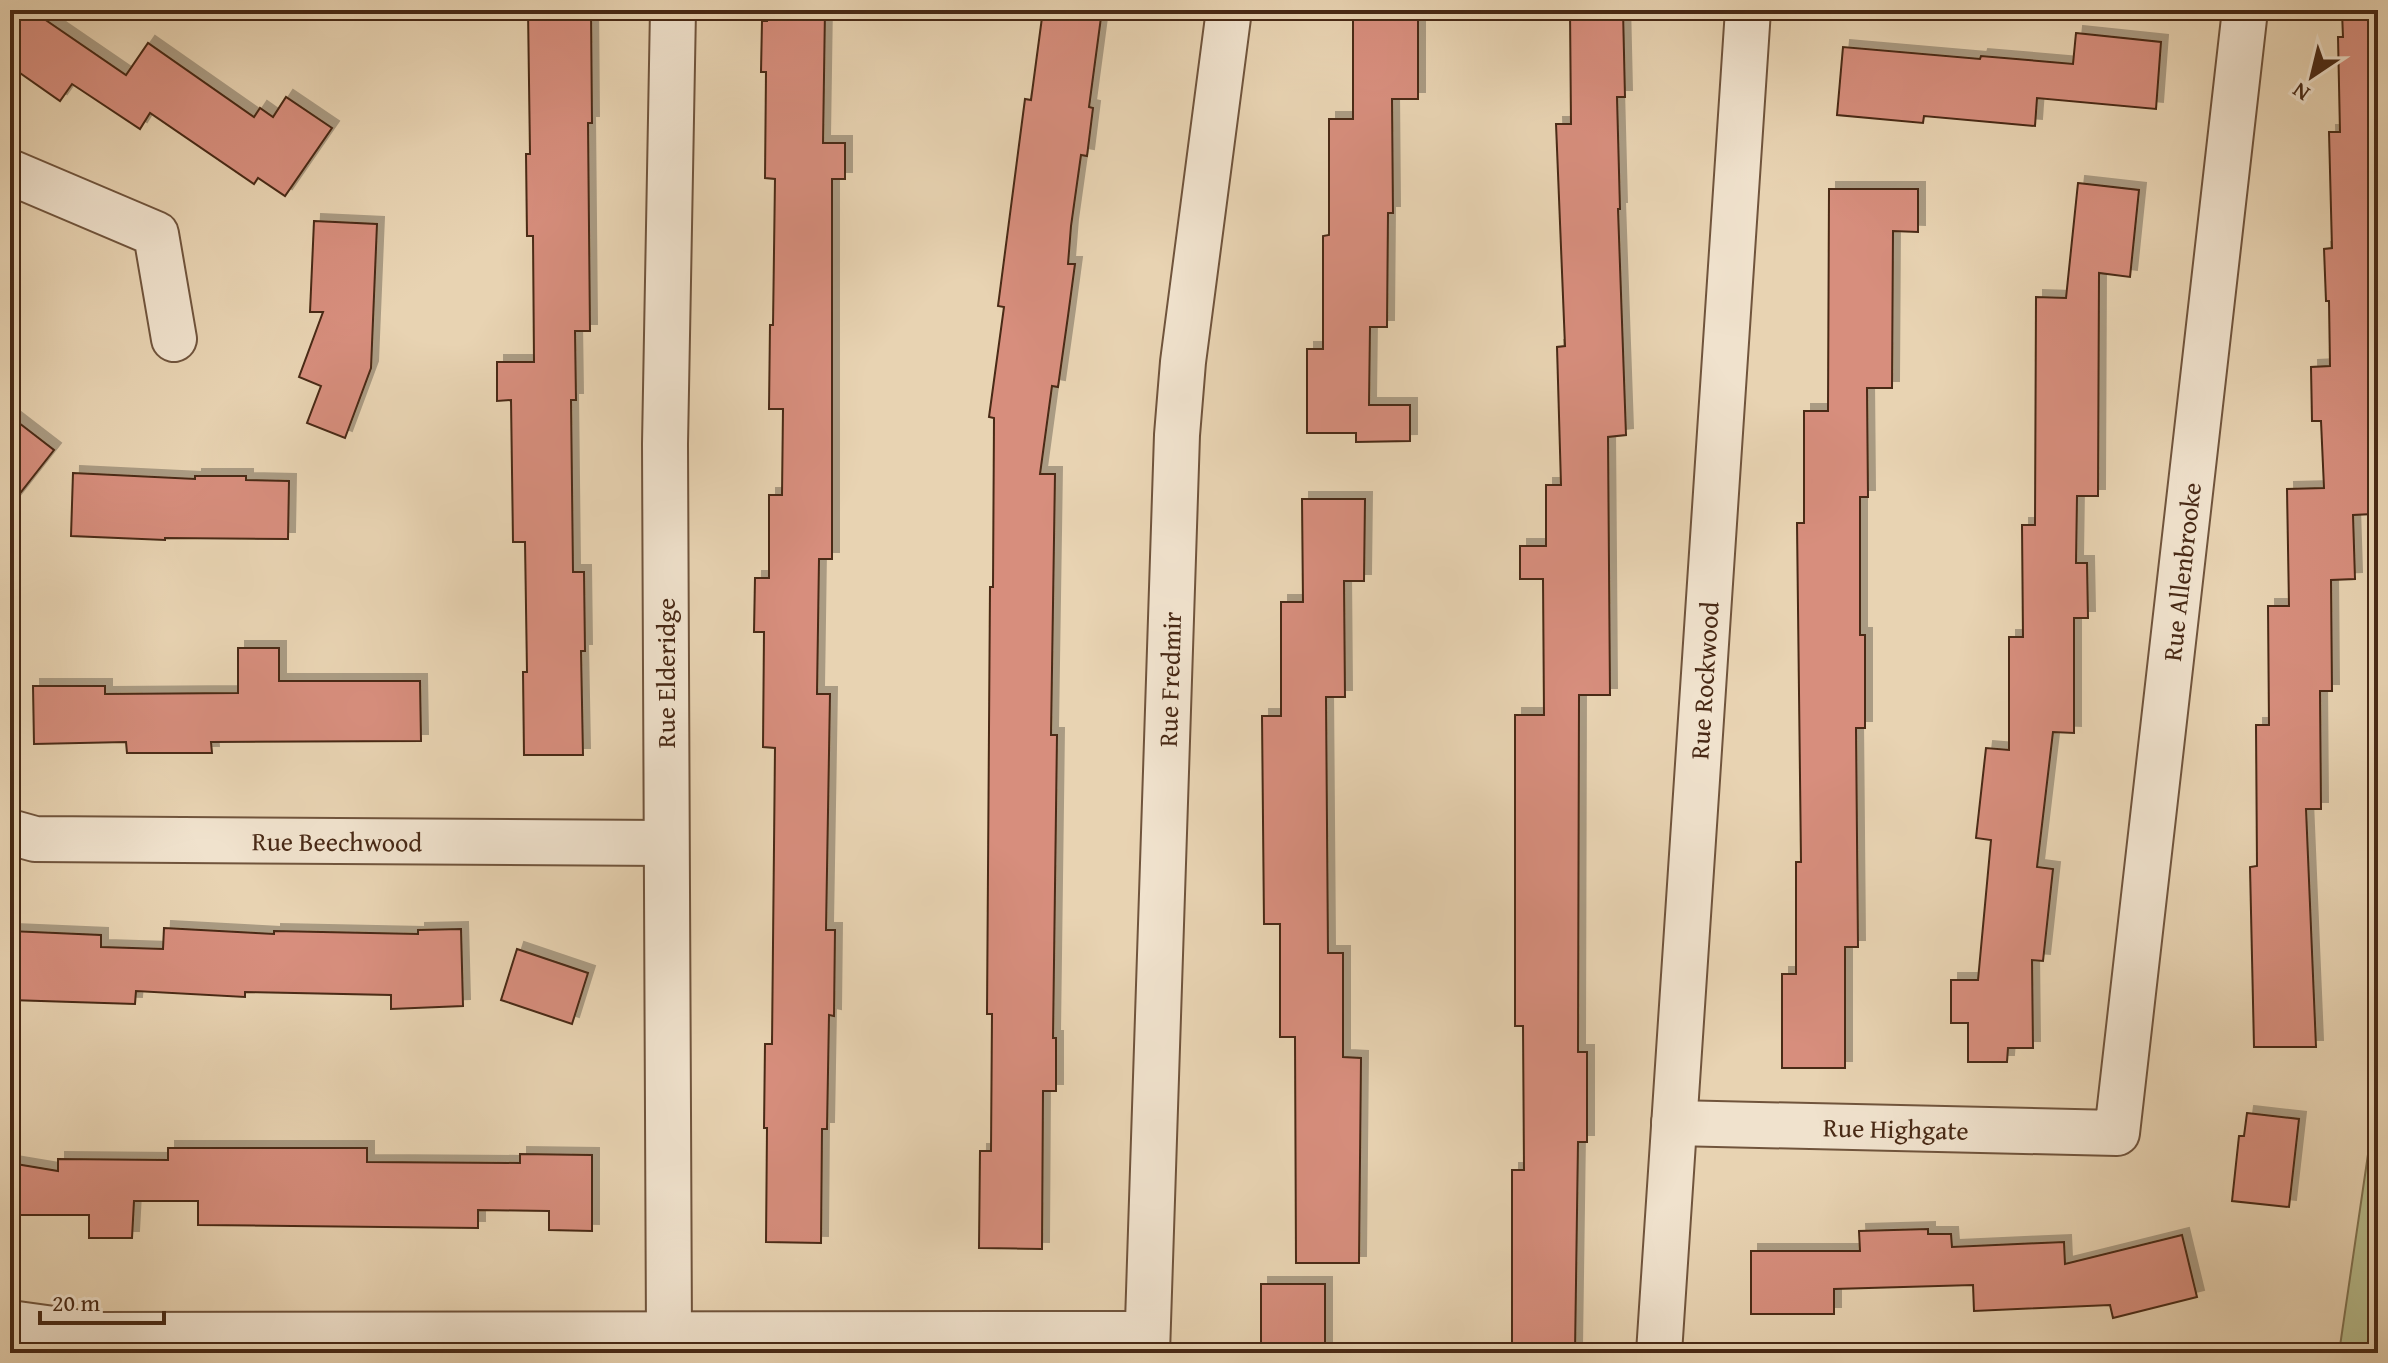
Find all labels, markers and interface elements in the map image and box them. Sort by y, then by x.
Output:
north arrow [2272,36,2352,116]
text: N [2285,75,2316,110]
street label: Rue Allenbrooke [2151,480,2211,663]
street label: Rue Elderidge [646,598,685,748]
street label: Rue Rockwood [1679,600,1728,761]
street label: Rue Fredmir [1147,611,1191,748]
street label: Rue Beechwood [252,821,422,861]
street label: Rue Highgate [1823,1107,1969,1149]
scale bar [40,1275,164,1325]
text: 20 m [52,1285,100,1320]

